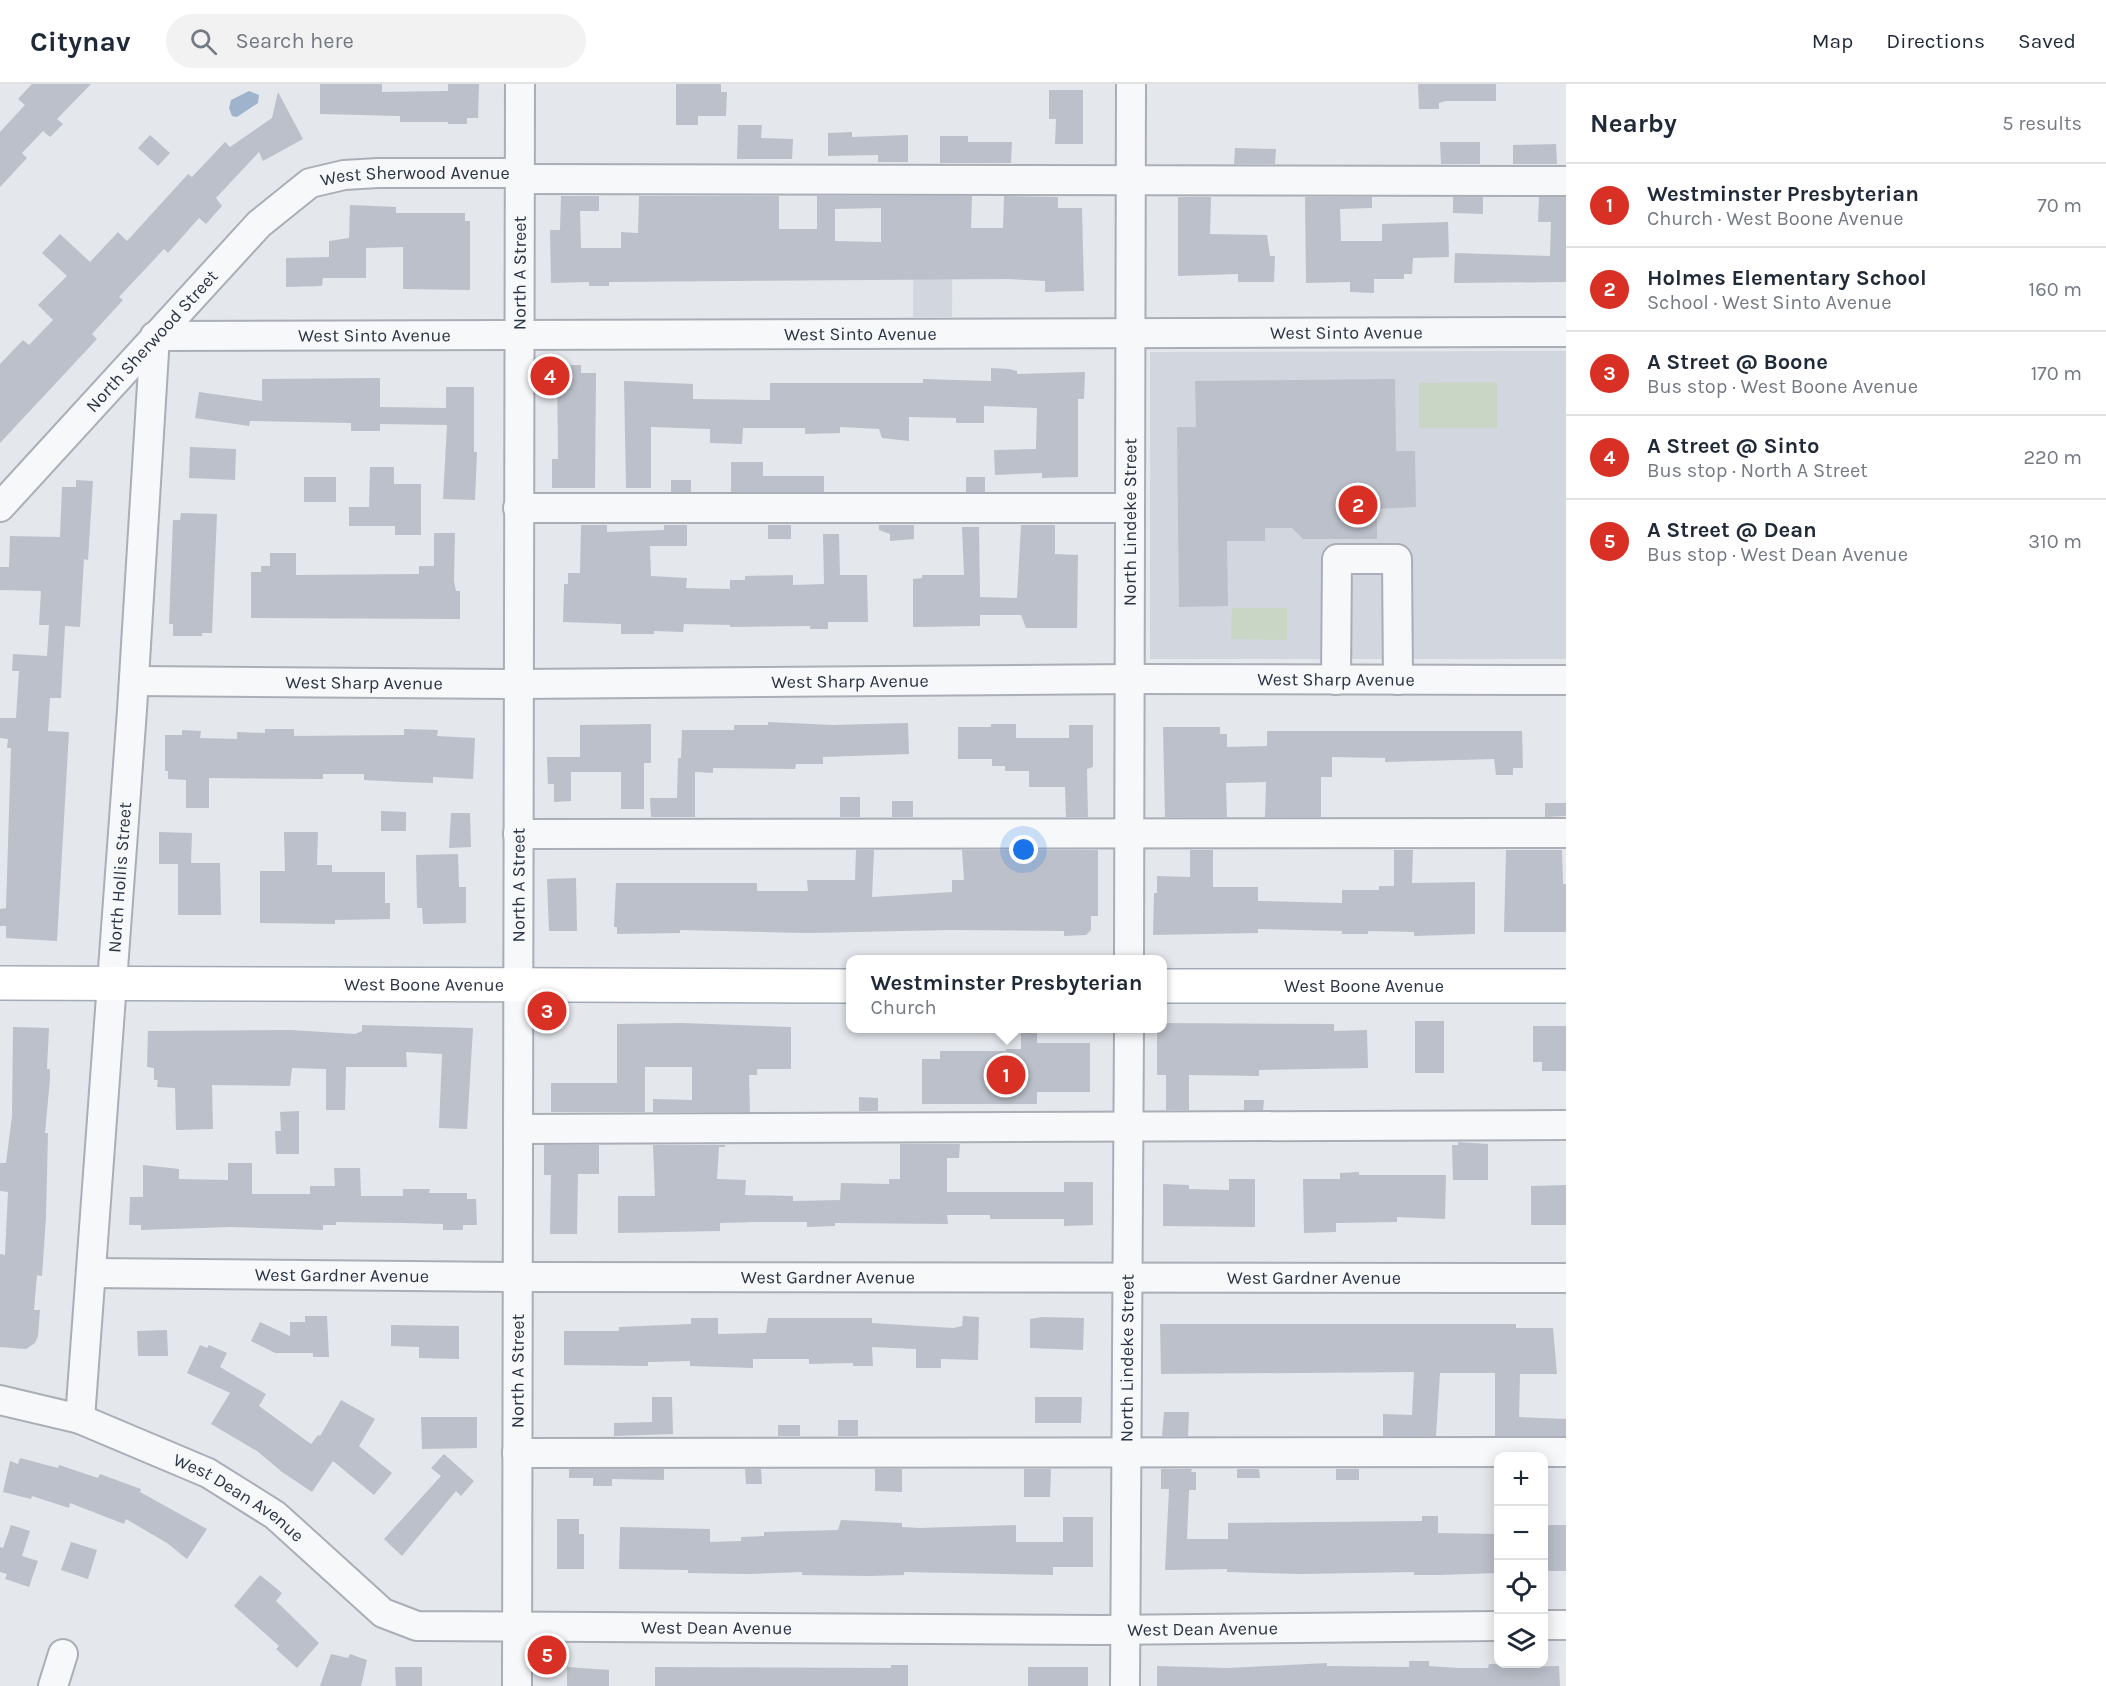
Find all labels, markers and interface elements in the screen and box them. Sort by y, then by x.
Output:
search box [166,14,586,68]
text: Citynav [30,25,130,58]
icon: search [187,25,220,58]
text: Search here [235,28,354,54]
text: Map [1812,29,1853,53]
text: Directions [1886,29,1985,53]
text: Saved [2018,29,2076,53]
text: Nearby [1590,108,1677,139]
text: 5 results [2002,112,2082,135]
street label: West Sherwood Avenue [318,162,510,191]
text: Westminster Presbyterian [1647,181,1919,207]
text: 1 [1606,194,1613,217]
text: 70 m [2037,194,2082,217]
text: Church · West Boone Avenue [1647,207,1904,230]
street label: North A Street [509,215,531,330]
street label: North Sherwood Street [81,265,223,417]
text: Holmes Elementary School [1647,265,1927,291]
text: 2 [1603,278,1616,301]
text: 160 m [2029,278,2082,301]
text: School · West Sinto Avenue [1647,291,1891,314]
street label: West Sinto Avenue [1270,321,1423,344]
street label: West Sinto Avenue [784,323,937,345]
street label: West Sinto Avenue [298,324,451,347]
text: A Street @ Boone [1647,349,1828,375]
pin: 4 [530,354,570,398]
text: 3 [1603,362,1616,385]
text: 170 m [2031,362,2082,385]
text: Bus stop · West Boone Avenue [1647,375,1918,398]
text: A Street @ Sinto [1647,433,1819,459]
street label: North Lindeke Street [1119,438,1141,606]
text: 4 [1604,446,1615,469]
text: 220 m [2023,446,2082,469]
text: Bus stop · North A Street [1647,459,1868,482]
pin: 2 [1338,482,1378,528]
text: A Street @ Dean [1647,517,1817,543]
text: 5 [1604,530,1615,553]
text: 310 m [2028,530,2082,553]
text: Bus stop · West Dean Avenue [1647,543,1908,566]
street label: West Sharp Avenue [1257,668,1415,691]
street label: West Sharp Avenue [771,670,929,693]
street label: West Sharp Avenue [285,671,443,694]
street label: North Hollis Street [103,801,136,954]
street label: North A Street [507,827,530,942]
your location [1009,835,1038,864]
popup [846,955,1167,1033]
text: Westminster Presbyterian [871,970,1142,996]
street label: West Boone Avenue [344,973,504,996]
street label: West Boone Avenue [1284,975,1444,997]
pin: 3 [528,988,566,1034]
text: Church [871,996,937,1019]
pin: 1 [986,1052,1026,1098]
street label: West Gardner Avenue [255,1264,429,1287]
street label: West Gardner Avenue [741,1266,915,1288]
street label: West Gardner Avenue [1227,1267,1401,1289]
street label: North Lindeke Street [1115,1274,1139,1442]
street label: North A Street [506,1313,529,1428]
street label: West Dean Avenue [170,1449,308,1547]
map controls [1494,1452,1548,1668]
button: + [1494,1452,1548,1506]
button: − [1494,1506,1548,1560]
button: locate [1494,1560,1548,1614]
button: layers [1494,1614,1548,1668]
street label: West Dean Avenue [641,1616,792,1639]
street label: West Dean Avenue [1127,1617,1278,1641]
pin: 5 [528,1632,566,1678]

